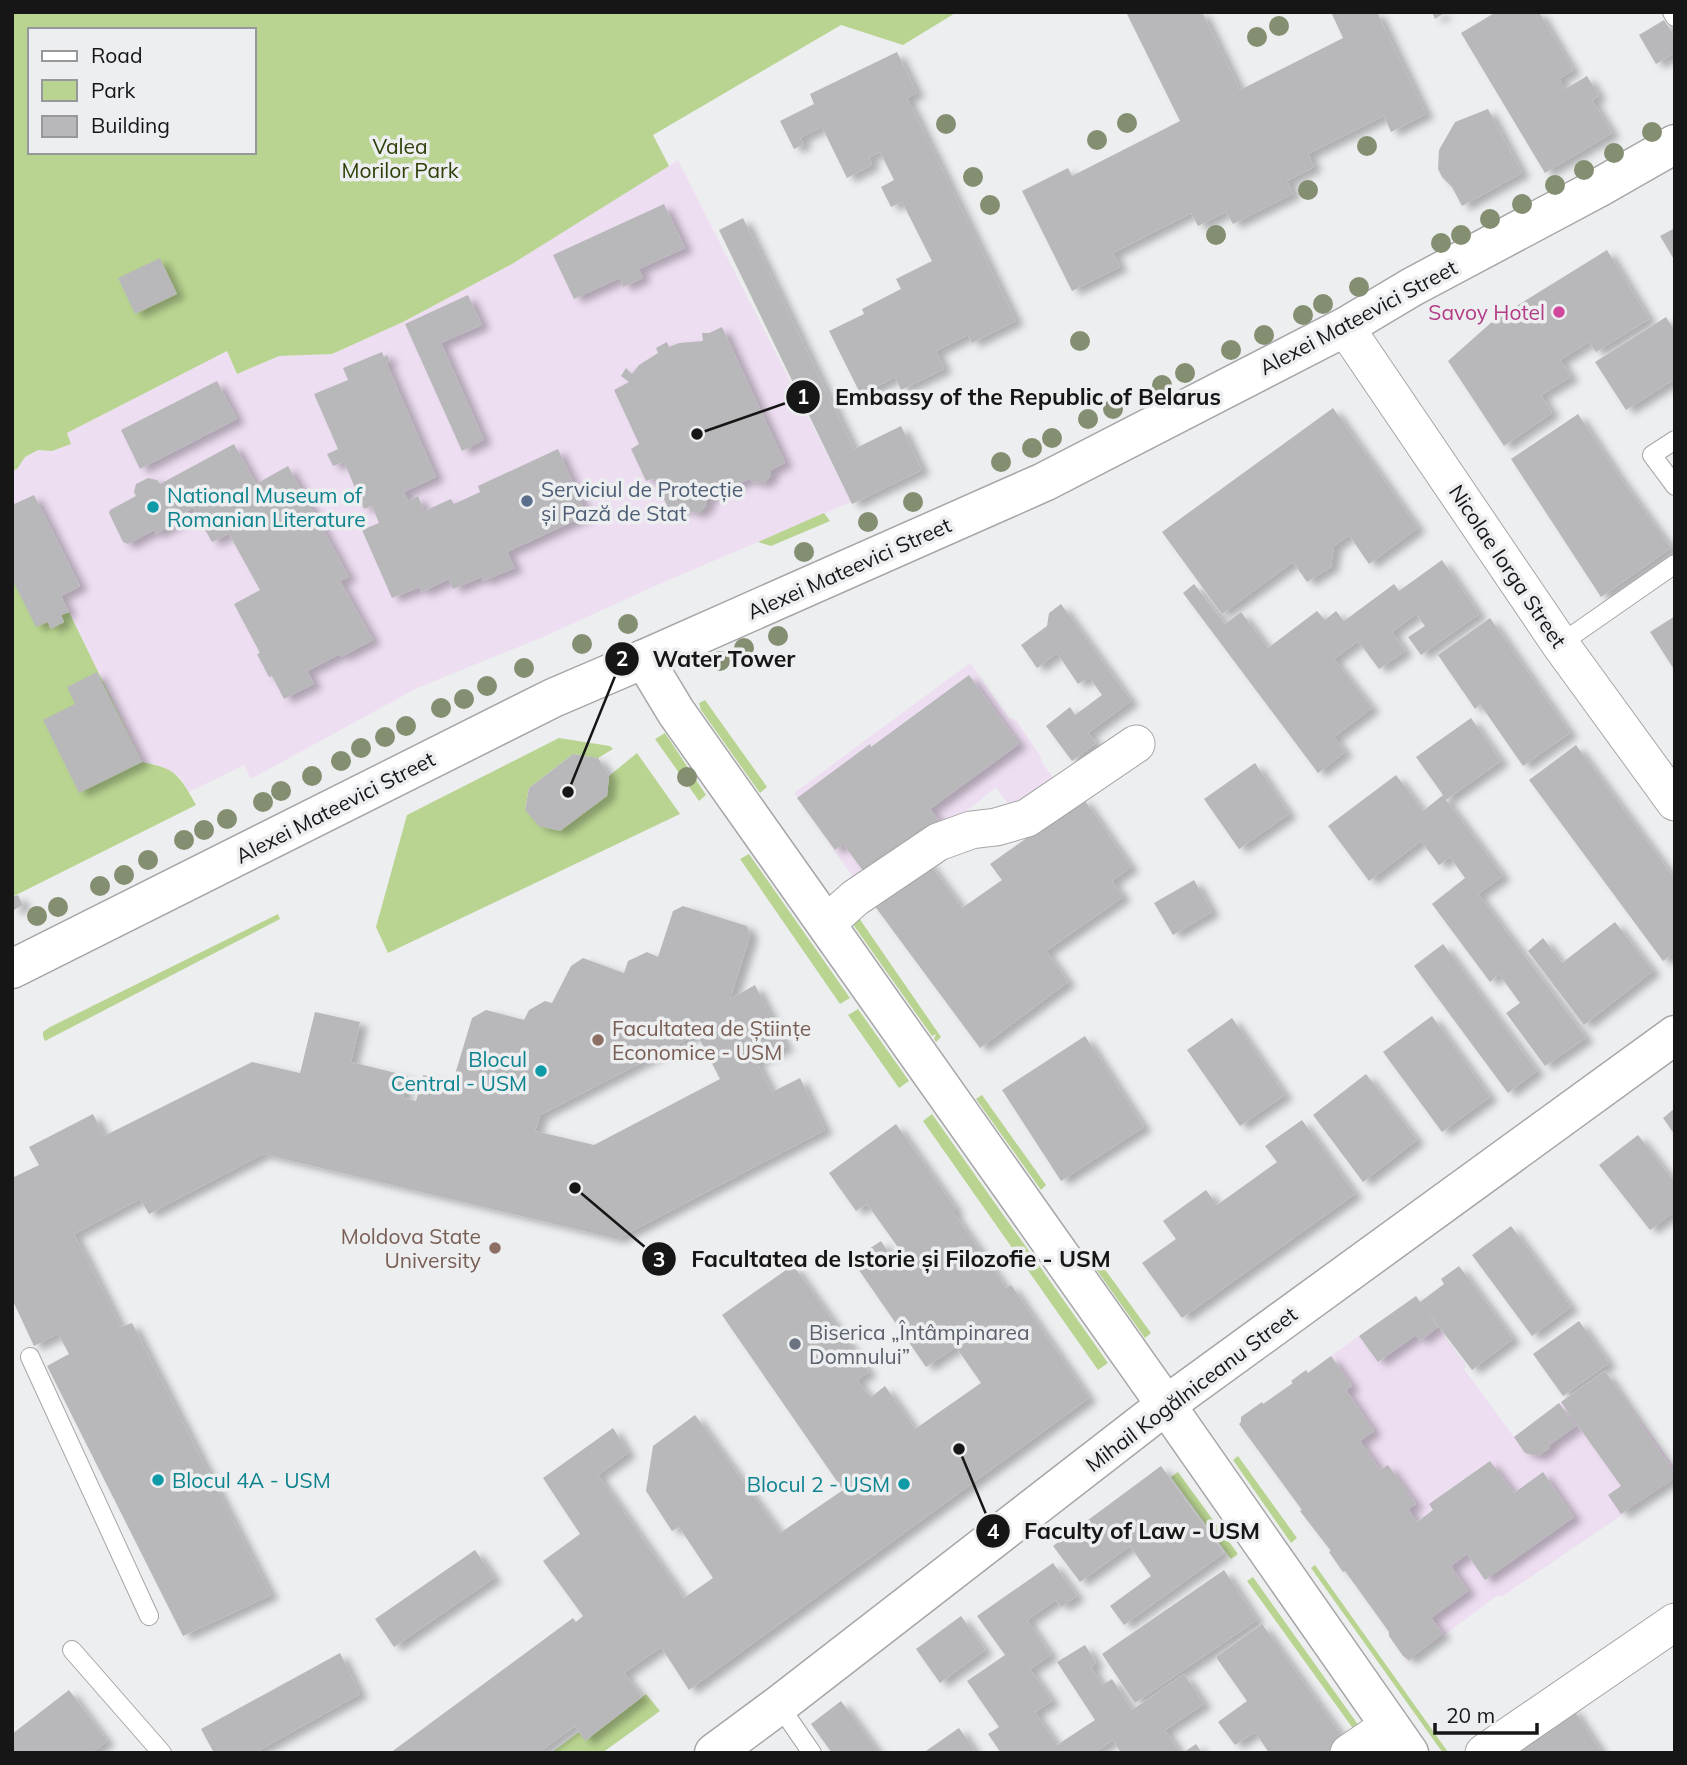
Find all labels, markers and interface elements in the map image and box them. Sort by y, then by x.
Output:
legend [28,28,256,154]
text: Road [91,42,142,68]
text: Park [91,77,135,103]
text: Building [91,112,170,138]
park label: Valea Morilor Park [342,133,459,183]
street label: Alexei Mateevici Street [1255,254,1461,380]
place label: Savoy Hotel [1428,299,1545,325]
marker: Savoy Hotel [1551,304,1567,320]
callout: Embassy of the Republic of Belarus [786,375,1235,419]
text: Embassy of the Republic of Belarus [835,382,1221,411]
text: 1 [797,383,809,409]
place label: Serviciul de Protecție și Pază de Stat [541,476,743,527]
street label: Nicolae Iorga Street [1444,480,1572,652]
place label: National Museum of Romanian Literature [167,482,366,532]
marker: Serviciul de Protecție și Pază de Stat [519,493,535,509]
marker: National Museum of Romanian Literature [145,499,161,515]
street label: Alexei Mateevici Street [743,511,955,625]
callout: Water Tower [604,637,810,681]
text: Water Tower [653,644,795,673]
text: 2 [616,645,628,671]
street label: Alexei Mateevici Street [231,745,439,869]
place label: Facultatea de Științe Economice - USM [612,1015,811,1065]
marker: Facultatea de Științe Economice - USM [590,1032,606,1048]
place label: Blocul Central - USM [391,1046,527,1096]
marker: Blocul Central - USM [533,1063,549,1079]
place label: Moldova State University [341,1223,481,1273]
callout: Facultatea de Istorie și Filozofie - USM [642,1237,1125,1281]
marker: Moldova State University [487,1240,503,1256]
text: Facultatea de Istorie și Filozofie - USM [691,1244,1111,1274]
text: 3 [653,1246,665,1272]
street label: Mihail Kogălniceanu Street [1080,1301,1302,1477]
place label: Biserica „Întâmpinarea Domnului” [809,1319,1030,1369]
marker: Biserica „Întâmpinarea Domnului” [787,1336,803,1352]
place label: Blocul 4A - USM [172,1467,331,1493]
place label: Blocul 2 - USM [747,1471,890,1497]
marker: Blocul 4A - USM [150,1472,166,1488]
marker: Blocul 2 - USM [896,1476,912,1492]
callout: Faculty of Law - USM [975,1509,1274,1553]
text: Faculty of Law - USM [1024,1516,1260,1545]
text: 4 [987,1518,1000,1544]
scale bar [1435,1692,1536,1736]
text: 20 m [1446,1702,1495,1728]

